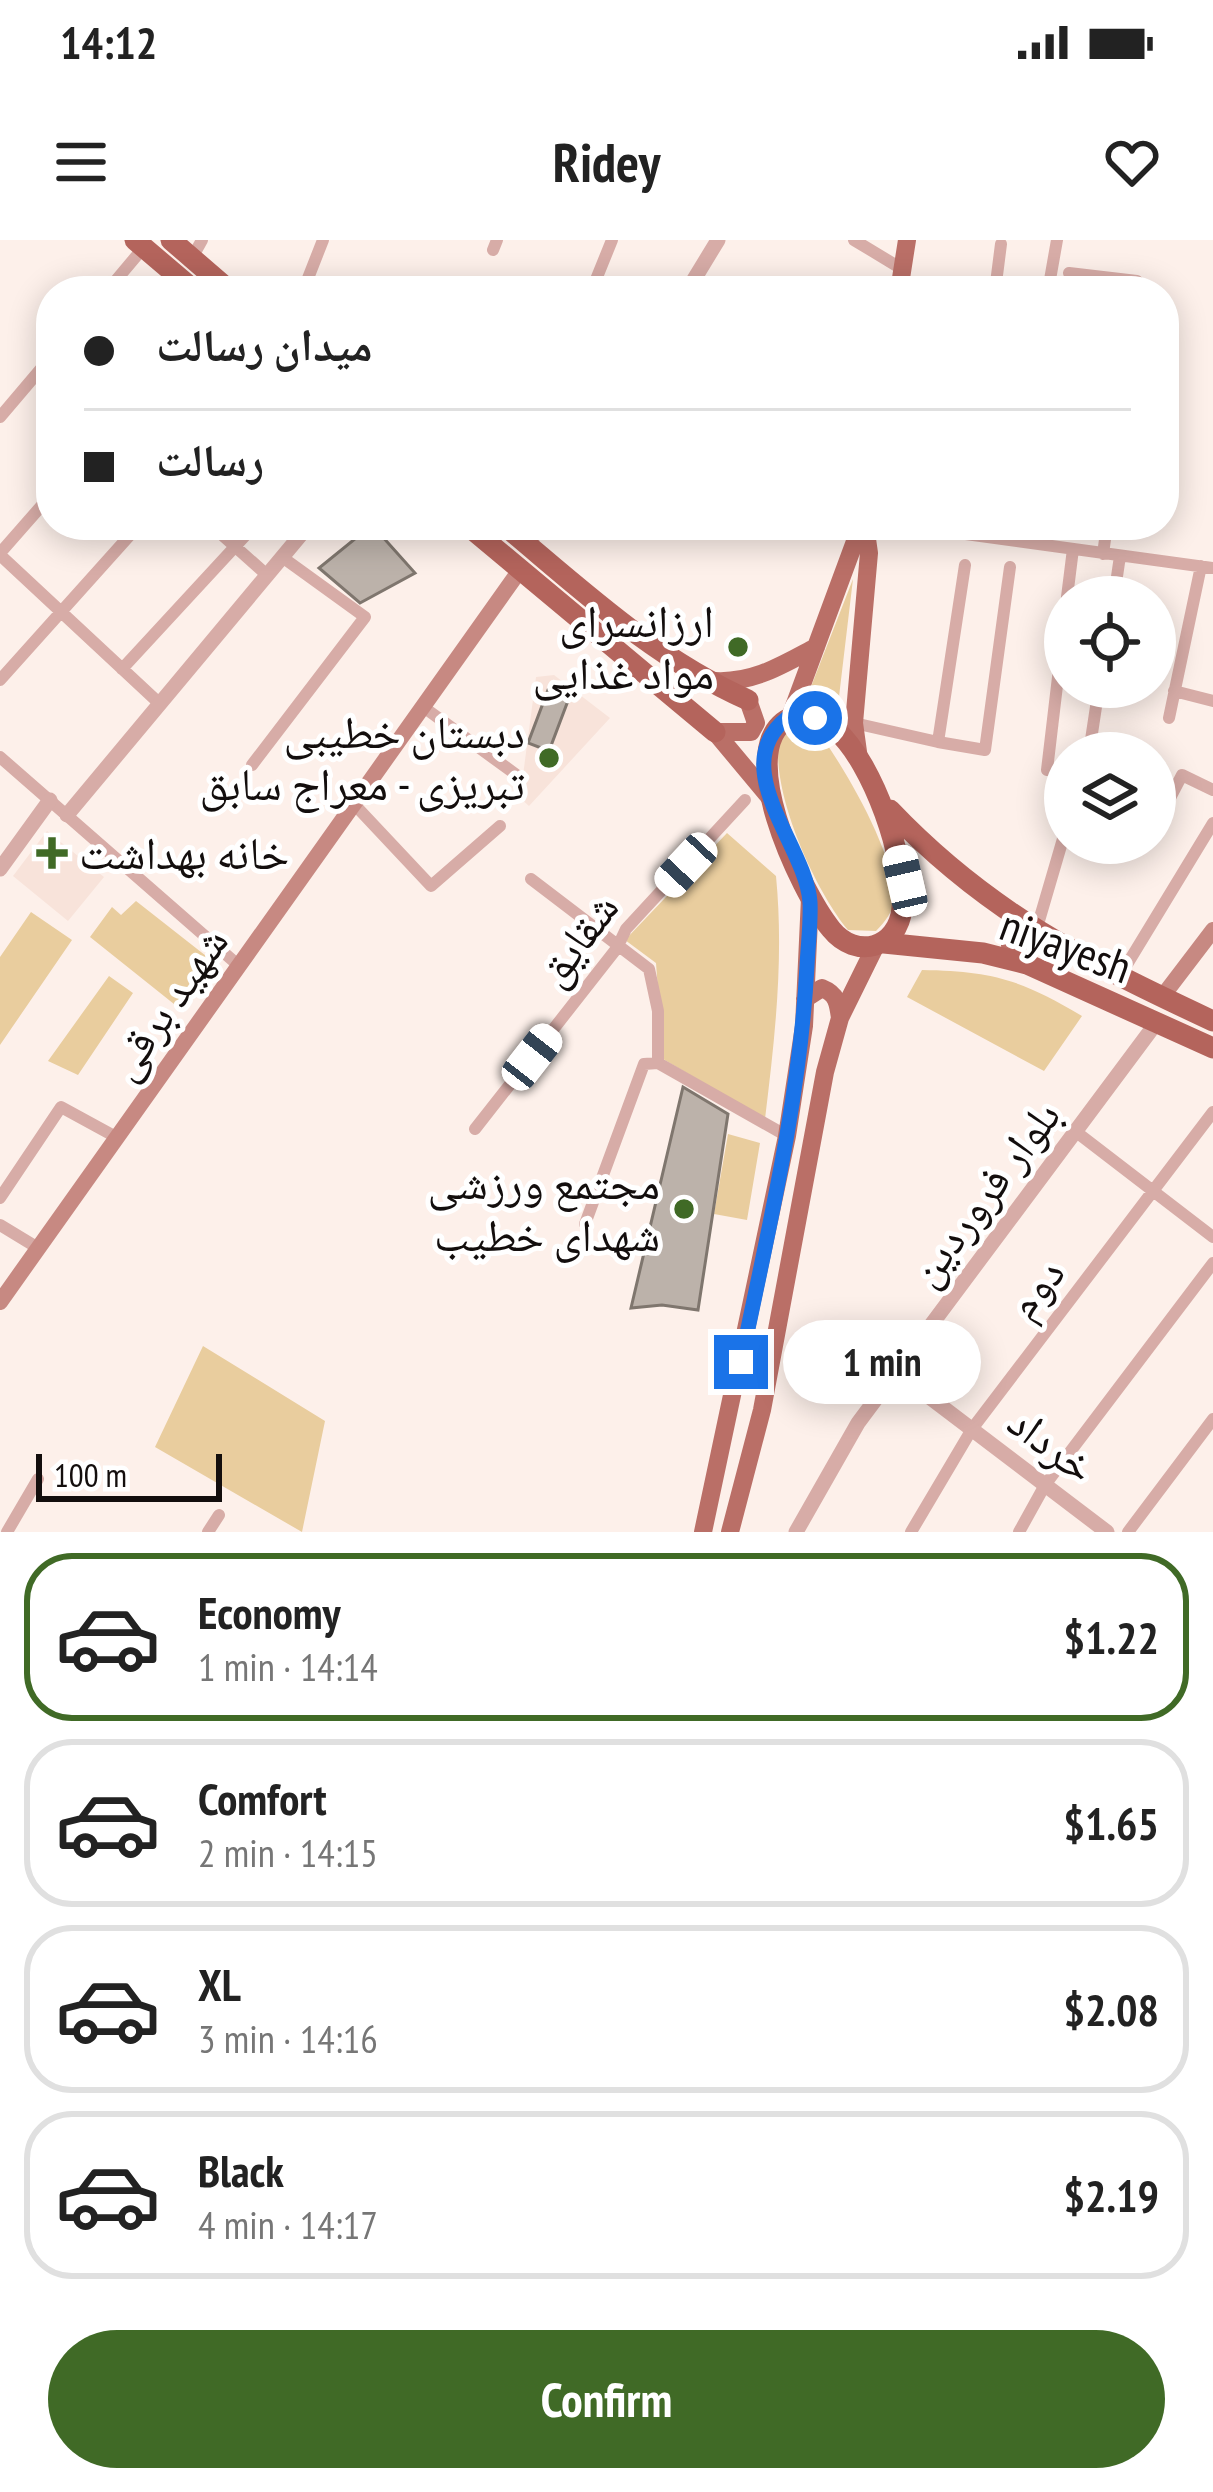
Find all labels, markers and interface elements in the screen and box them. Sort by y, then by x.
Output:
text: 14:12 [60,13,157,71]
text: Ridey [553,127,660,197]
icon: menu [48,129,114,195]
icon: heart [1099,129,1165,195]
text: میدان رسالت [156,315,372,373]
text: رسالت [156,430,264,488]
map controls [1044,576,1176,864]
button: locate [1044,576,1176,708]
place label: ارزانسرای مواد غذایی [532,591,714,701]
marker: ارزانسرای مواد غذایی [725,634,751,660]
route start [788,691,842,745]
place label: دبستان خطیبی تبریزی - معراج سابق [200,702,525,813]
button: layers [1044,732,1176,864]
marker: دبستان خطیبی تبریزی - معراج سابق [536,745,562,771]
place label: خانه بهداشت [79,823,289,881]
car [648,826,724,904]
marker: خانه بهداشت [36,837,68,869]
car [879,842,931,920]
street label: شقایق [522,880,630,997]
street label: niyayesh [993,895,1140,995]
street label: شهید برقی [92,914,240,1090]
car [496,1018,568,1096]
street label: بلوار فروردین [894,1088,1072,1297]
place label: مجتمع ورزشی شهدای خطیب [427,1153,660,1263]
marker: مجتمع ورزشی شهدای خطیب [671,1196,697,1222]
street label: دوم [992,1245,1078,1331]
callout: 1 min [783,1320,981,1404]
route end [714,1335,768,1389]
text: 1 min [843,1336,921,1387]
street label: خرداد [997,1392,1108,1495]
scale bar [36,1448,222,1501]
text: 100 m [54,1453,127,1496]
icon: car [54,1583,162,1691]
text: Economy [198,1583,341,1641]
text: $1.22 [1063,1608,1159,1666]
text: 1 min · 14:14 [198,1641,378,1692]
icon: car [54,1769,162,1877]
text: Comfort [198,1769,327,1827]
text: $1.65 [1063,1794,1159,1852]
text: 2 min · 14:15 [198,1827,378,1878]
icon: car [54,1955,162,2063]
text: XL [198,1955,241,2013]
text: $2.08 [1063,1980,1159,2038]
text: 3 min · 14:16 [198,2013,378,2064]
icon: car [54,2141,162,2249]
text: Black [198,2141,284,2199]
text: $2.19 [1063,2166,1159,2224]
text: 4 min · 14:17 [198,2199,378,2250]
button: Confirm [48,2330,1165,2468]

